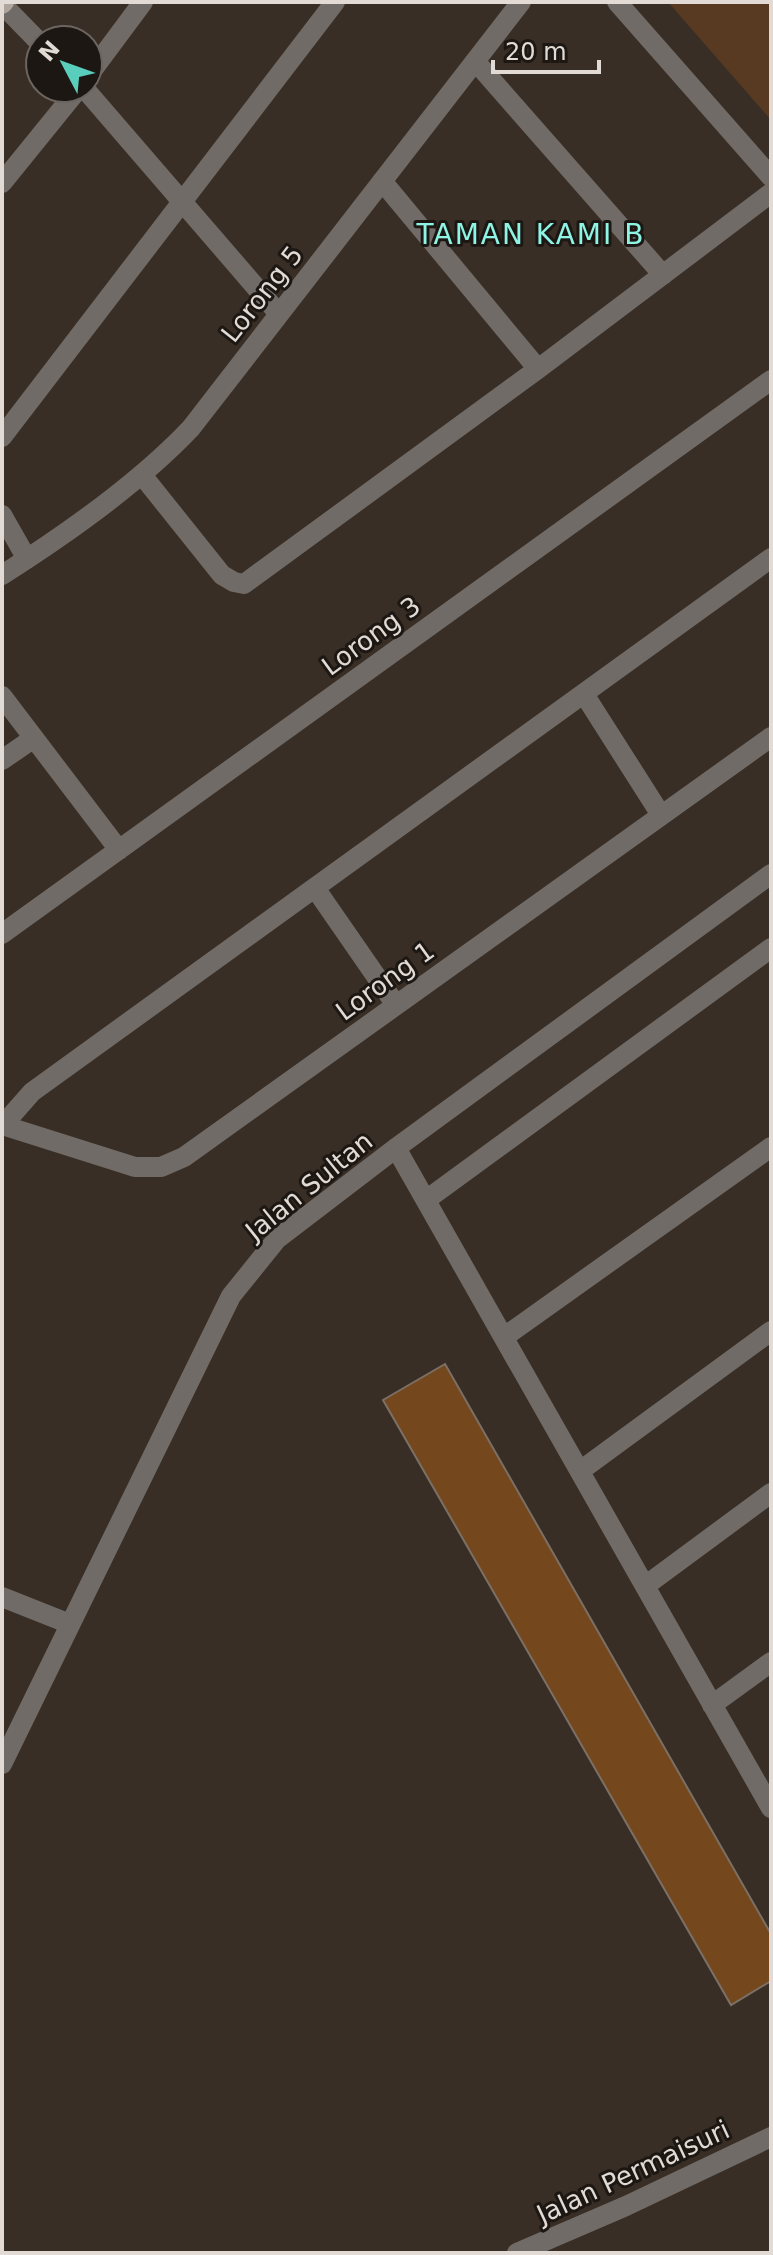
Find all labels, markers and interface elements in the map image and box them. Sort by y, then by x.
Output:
north arrow [24,24,104,104]
scale bar [493,24,599,74]
text: N [34,36,65,66]
text: 20 m [505,38,567,66]
district label: TAMAN KAMI B [416,218,645,251]
street label: Lorong 5 [215,240,309,348]
street label: Lorong 3 [316,590,426,682]
street label: Lorong 1 [330,935,440,1027]
street label: Jalan Sultan [238,1126,378,1247]
street label: Jalan Permaisuri [530,2114,734,2231]

